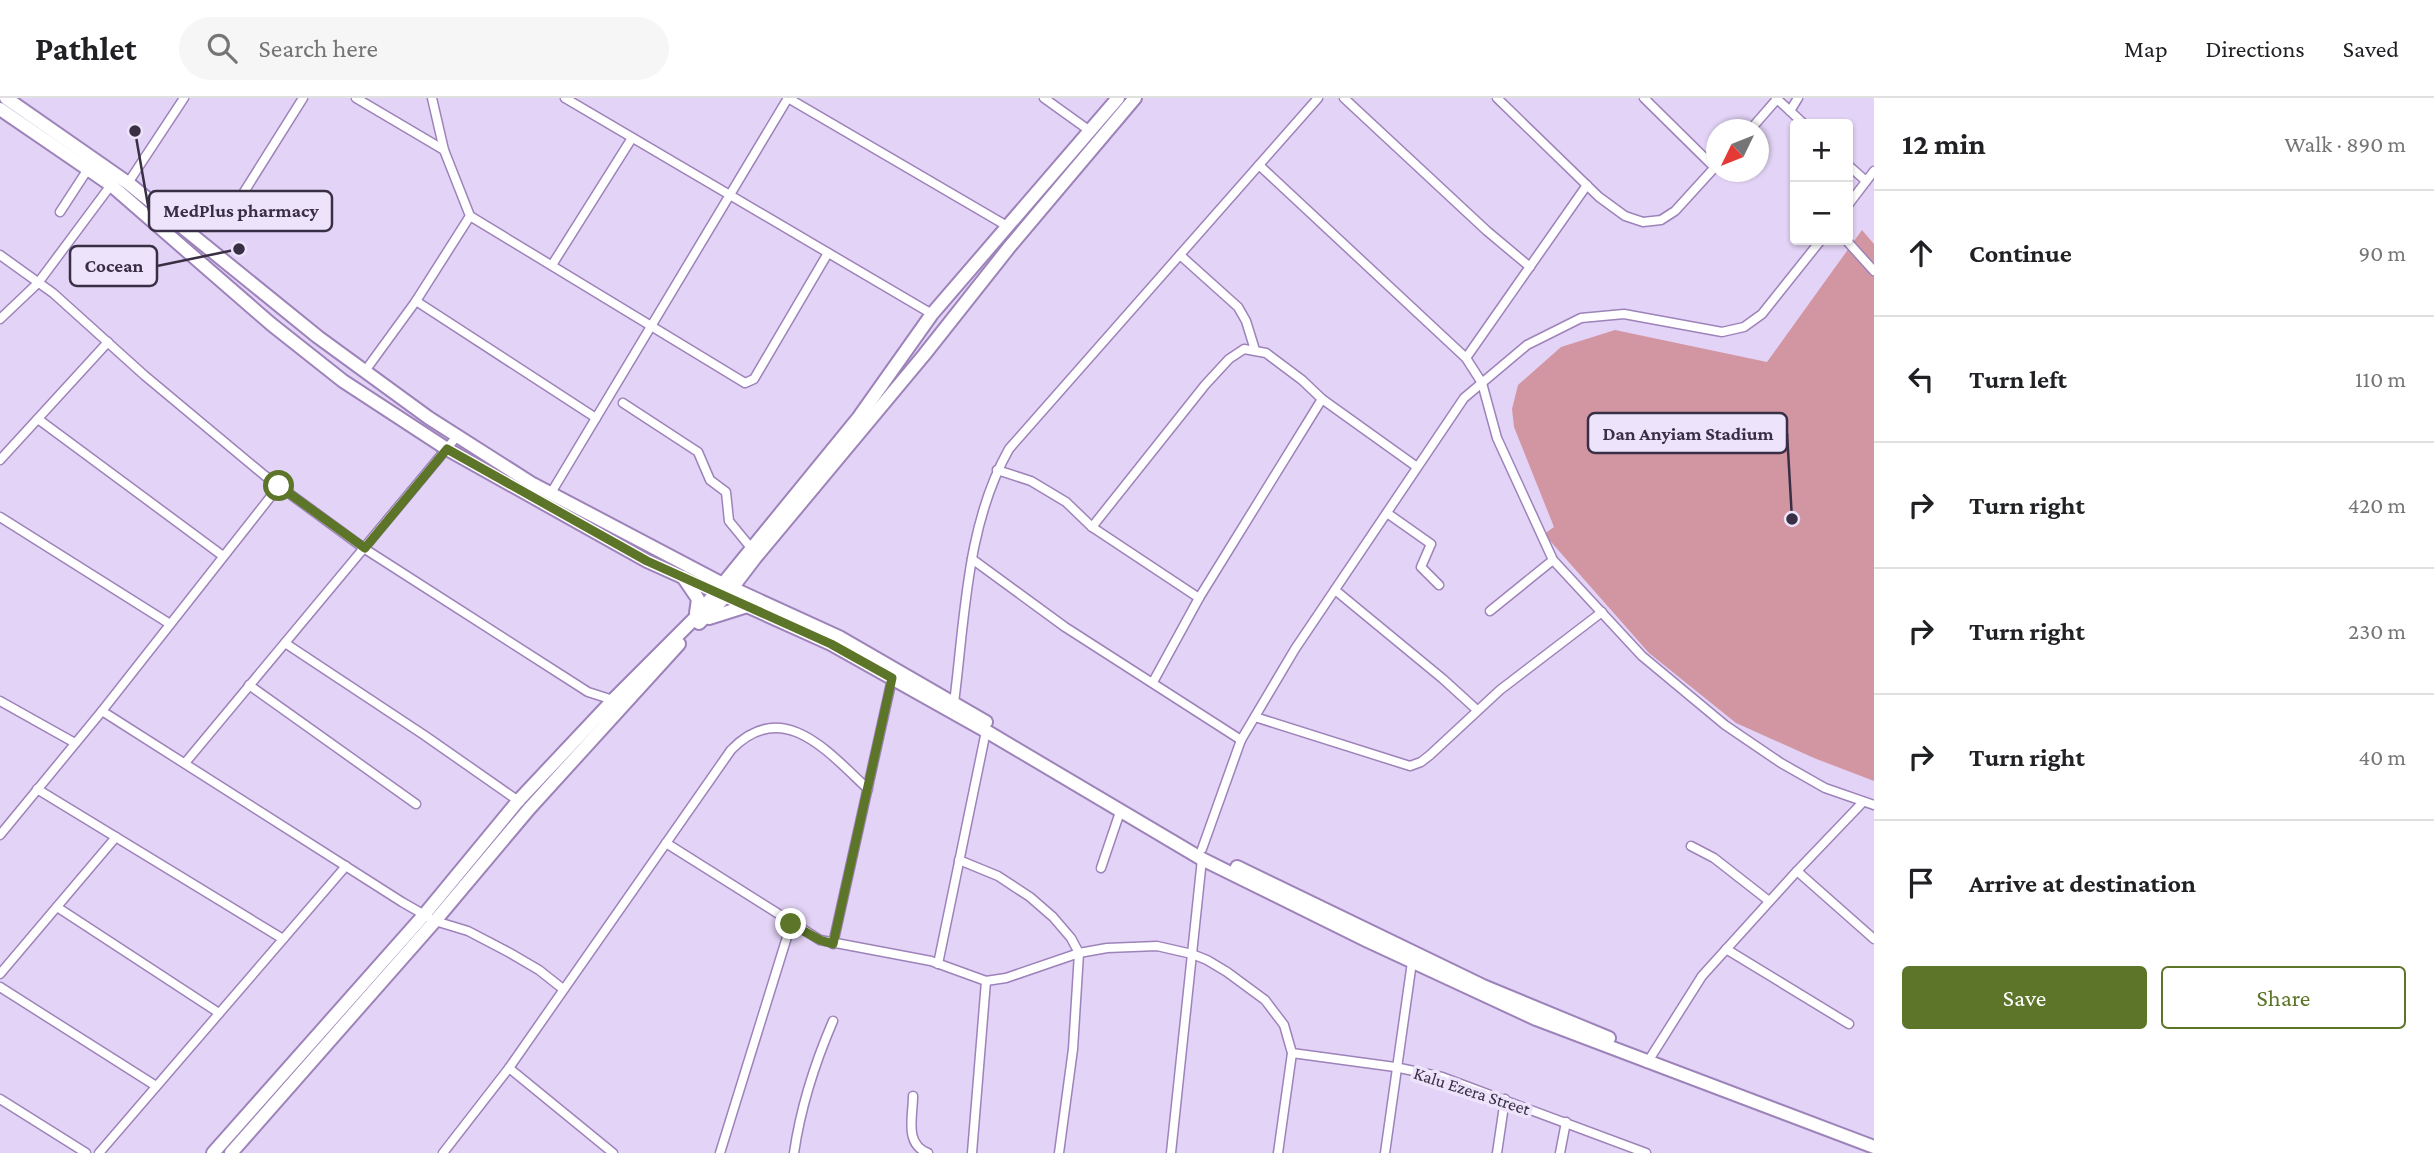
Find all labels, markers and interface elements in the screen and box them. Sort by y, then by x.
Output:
search box [179,17,669,80]
icon: search [203,29,241,67]
text: Pathlet [35,30,137,67]
text: Search here [259,34,378,63]
text: Map [2124,35,2168,62]
text: Directions [2206,35,2305,62]
text: Saved [2343,35,2399,62]
north arrow [1706,119,1769,182]
map controls [1790,119,1853,245]
button: + [1790,119,1853,182]
text: 12 min [1902,127,1986,160]
text: Walk · 890 m [2284,131,2406,157]
button: − [1790,182,1853,245]
callout: MedPlus pharmacy [149,191,332,231]
text: MedPlus pharmacy [163,200,319,221]
icon: ahead [1902,234,1940,272]
text: Continue [1969,239,2072,268]
text: 90 m [2359,240,2406,266]
callout: Cocean [70,246,157,286]
text: Cocean [85,255,143,276]
icon: left [1902,360,1940,398]
text: Turn left [1969,365,2067,394]
text: 110 m [2355,366,2406,392]
callout: Dan Anyiam Stadium [1588,413,1787,453]
text: Dan Anyiam Stadium [1602,423,1774,444]
route start [263,470,294,501]
icon: right [1902,486,1940,524]
text: Turn right [1969,491,2085,520]
text: 420 m [2348,492,2406,518]
icon: right [1902,612,1940,650]
text: Turn right [1969,617,2085,646]
text: 230 m [2348,618,2406,644]
icon: right [1902,738,1940,776]
text: Turn right [1969,743,2085,772]
text: 40 m [2358,744,2406,770]
icon: arrive [1902,864,1940,902]
text: Arrive at destination [1969,869,2196,898]
route end [775,908,806,939]
button: Save [1902,966,2147,1029]
button: Share [2161,966,2406,1029]
street label: Kalu Ezera Street [1411,1063,1534,1120]

